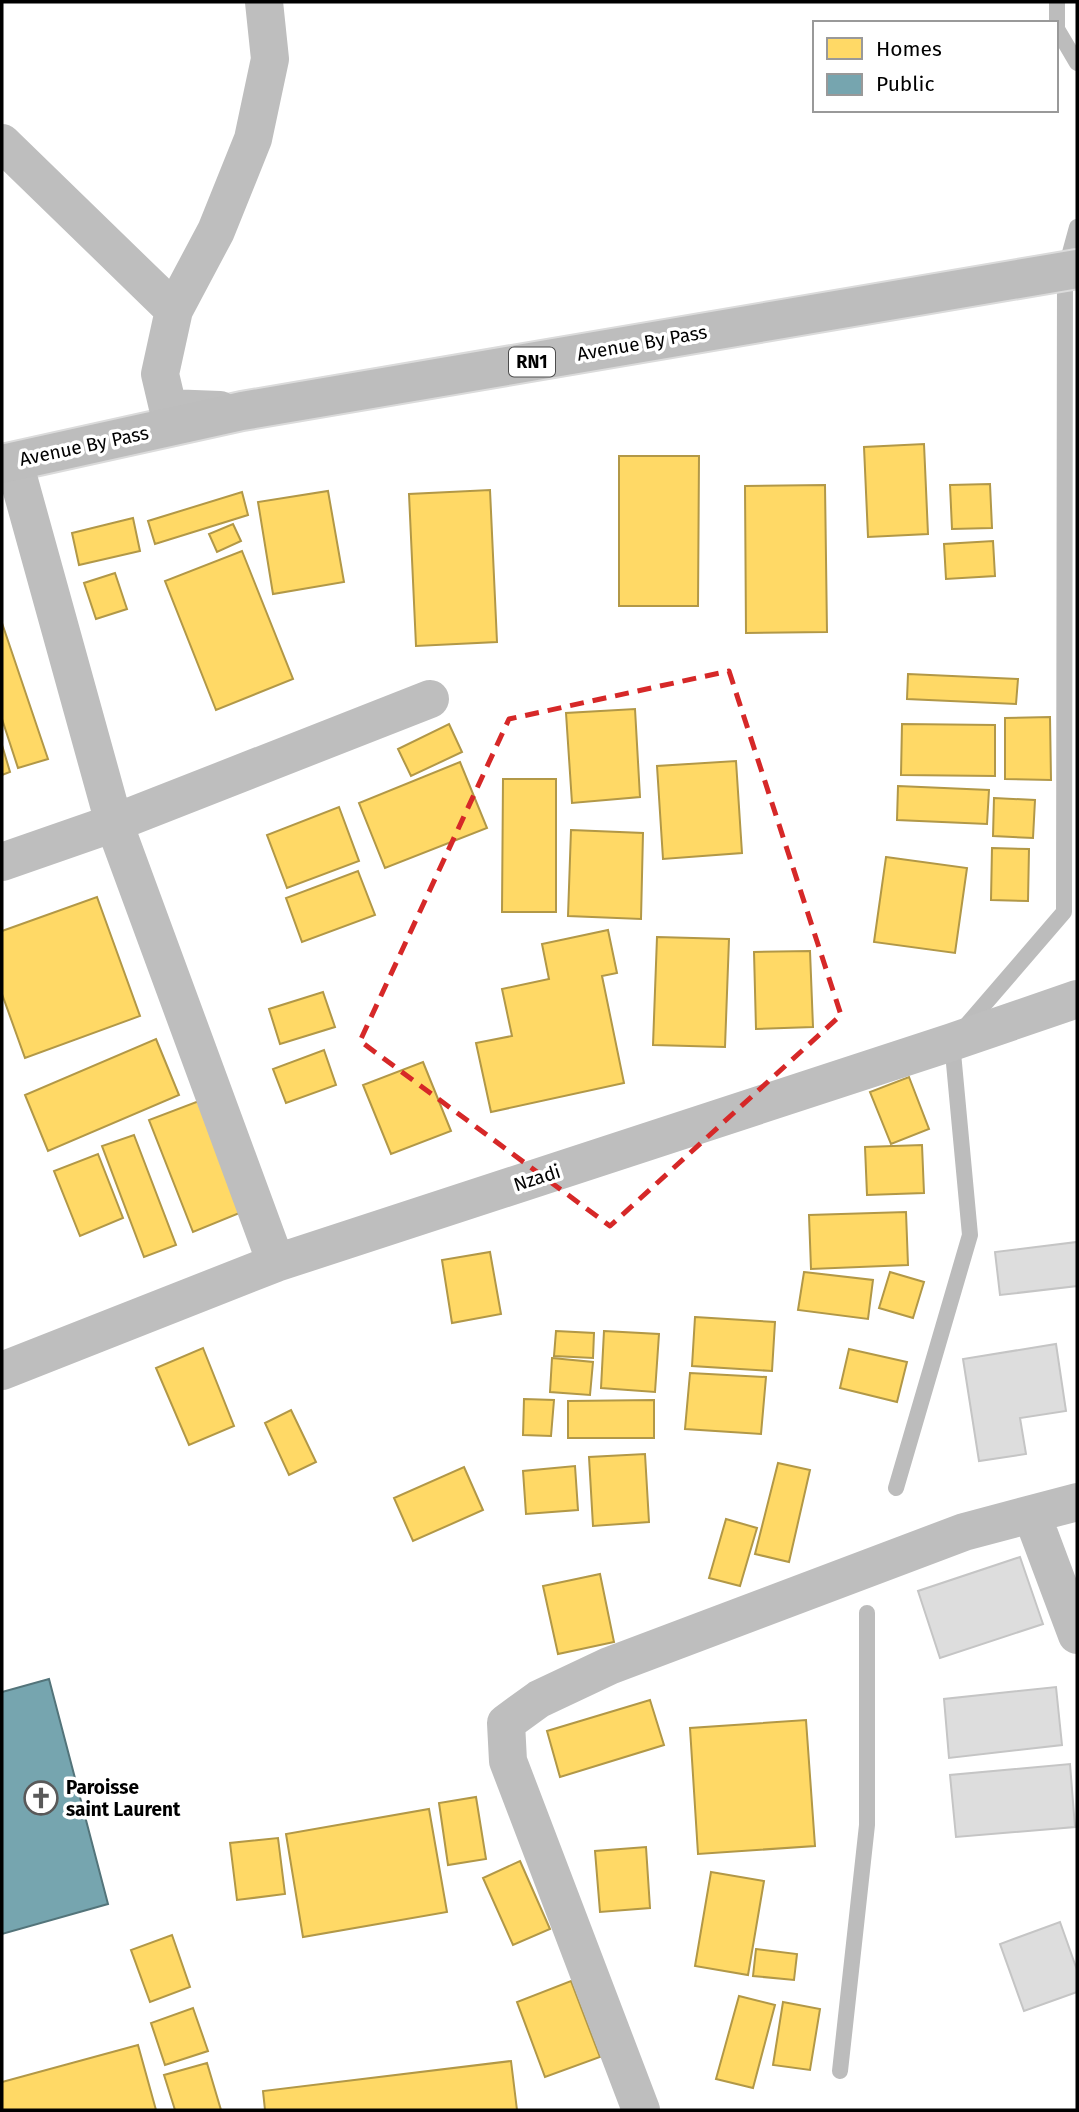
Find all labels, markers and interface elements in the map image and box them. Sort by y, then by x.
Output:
legend [813,21,1058,112]
text: Homes [876,36,942,62]
text: Public [876,71,934,97]
street label: Avenue By Pass [575,320,709,366]
road number: RN1 [509,348,555,376]
street label: Avenue By Pass [17,421,151,471]
street label: Nzadi [511,1160,563,1196]
place label: Paroisse saint Laurent [66,1776,181,1821]
church icon: Paroisse saint Laurent [22,1779,60,1817]

